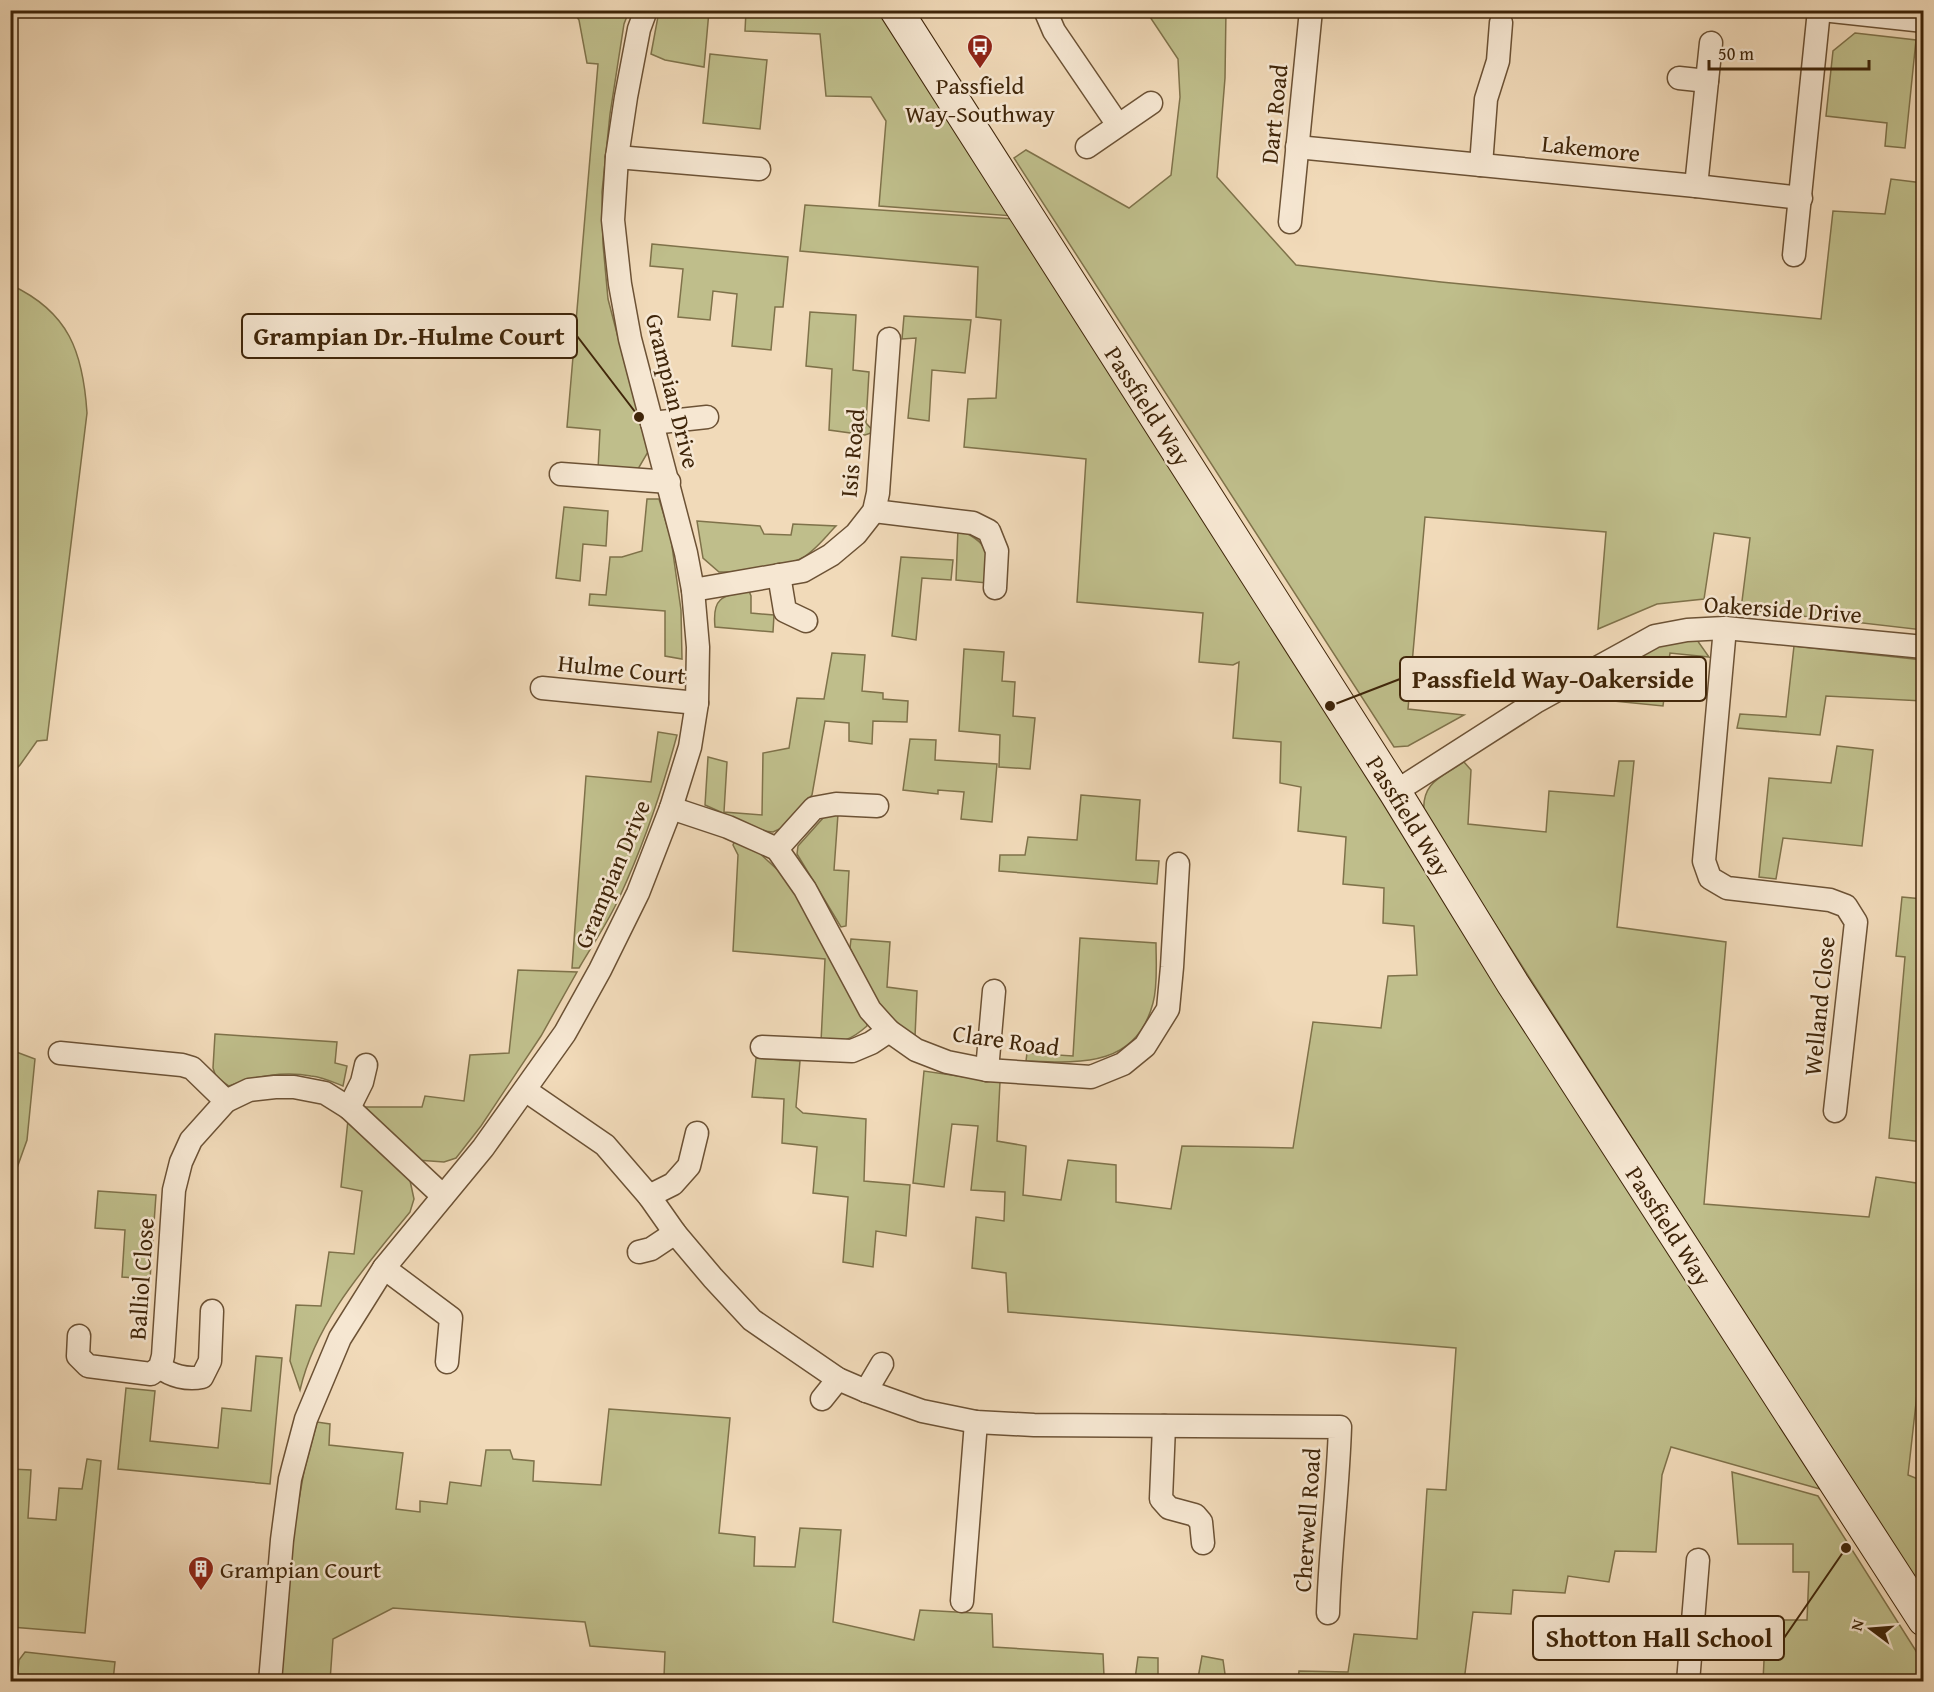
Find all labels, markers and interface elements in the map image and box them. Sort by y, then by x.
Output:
bus stop icon: Passfield Way-Southway [965,32,995,70]
scale bar [1709,33,1870,71]
text: 50 m [1718,40,1754,67]
street label: Dart Road [1251,62,1297,165]
place label: Passfield Way-Southway [905,68,1055,131]
street label: Lakemore [1540,125,1642,171]
street label: Grampian Drive [637,310,709,472]
callout: Grampian Dr.-Hulme Court [242,314,577,358]
text: Grampian Dr.-Hulme Court [253,316,565,355]
street label: Passfield Way [1096,339,1200,473]
street label: Isis Road [831,407,873,499]
street label: Oakerside Drive [1703,586,1863,632]
street label: Hulme Court [556,645,688,693]
callout: Passfield Way-Oakerside [1400,657,1706,701]
text: Passfield Way-Oakerside [1412,659,1694,698]
street label: Passfield Way [1358,749,1460,883]
street label: Grampian Drive [565,794,659,954]
street label: Welland Close [1794,935,1844,1077]
street label: Clare Road [950,1015,1062,1065]
street label: Passfield Way [1617,1159,1721,1293]
street label: Balliol Close [119,1217,163,1341]
street label: Cherwell Road [1285,1447,1330,1593]
place label: Grampian Court [220,1552,382,1587]
building icon: Grampian Court [186,1554,216,1592]
north arrow [1841,1599,1901,1659]
callout: Shotton Hall School [1533,1616,1784,1660]
text: N [1844,1616,1870,1633]
text: Shotton Hall School [1546,1618,1773,1657]

